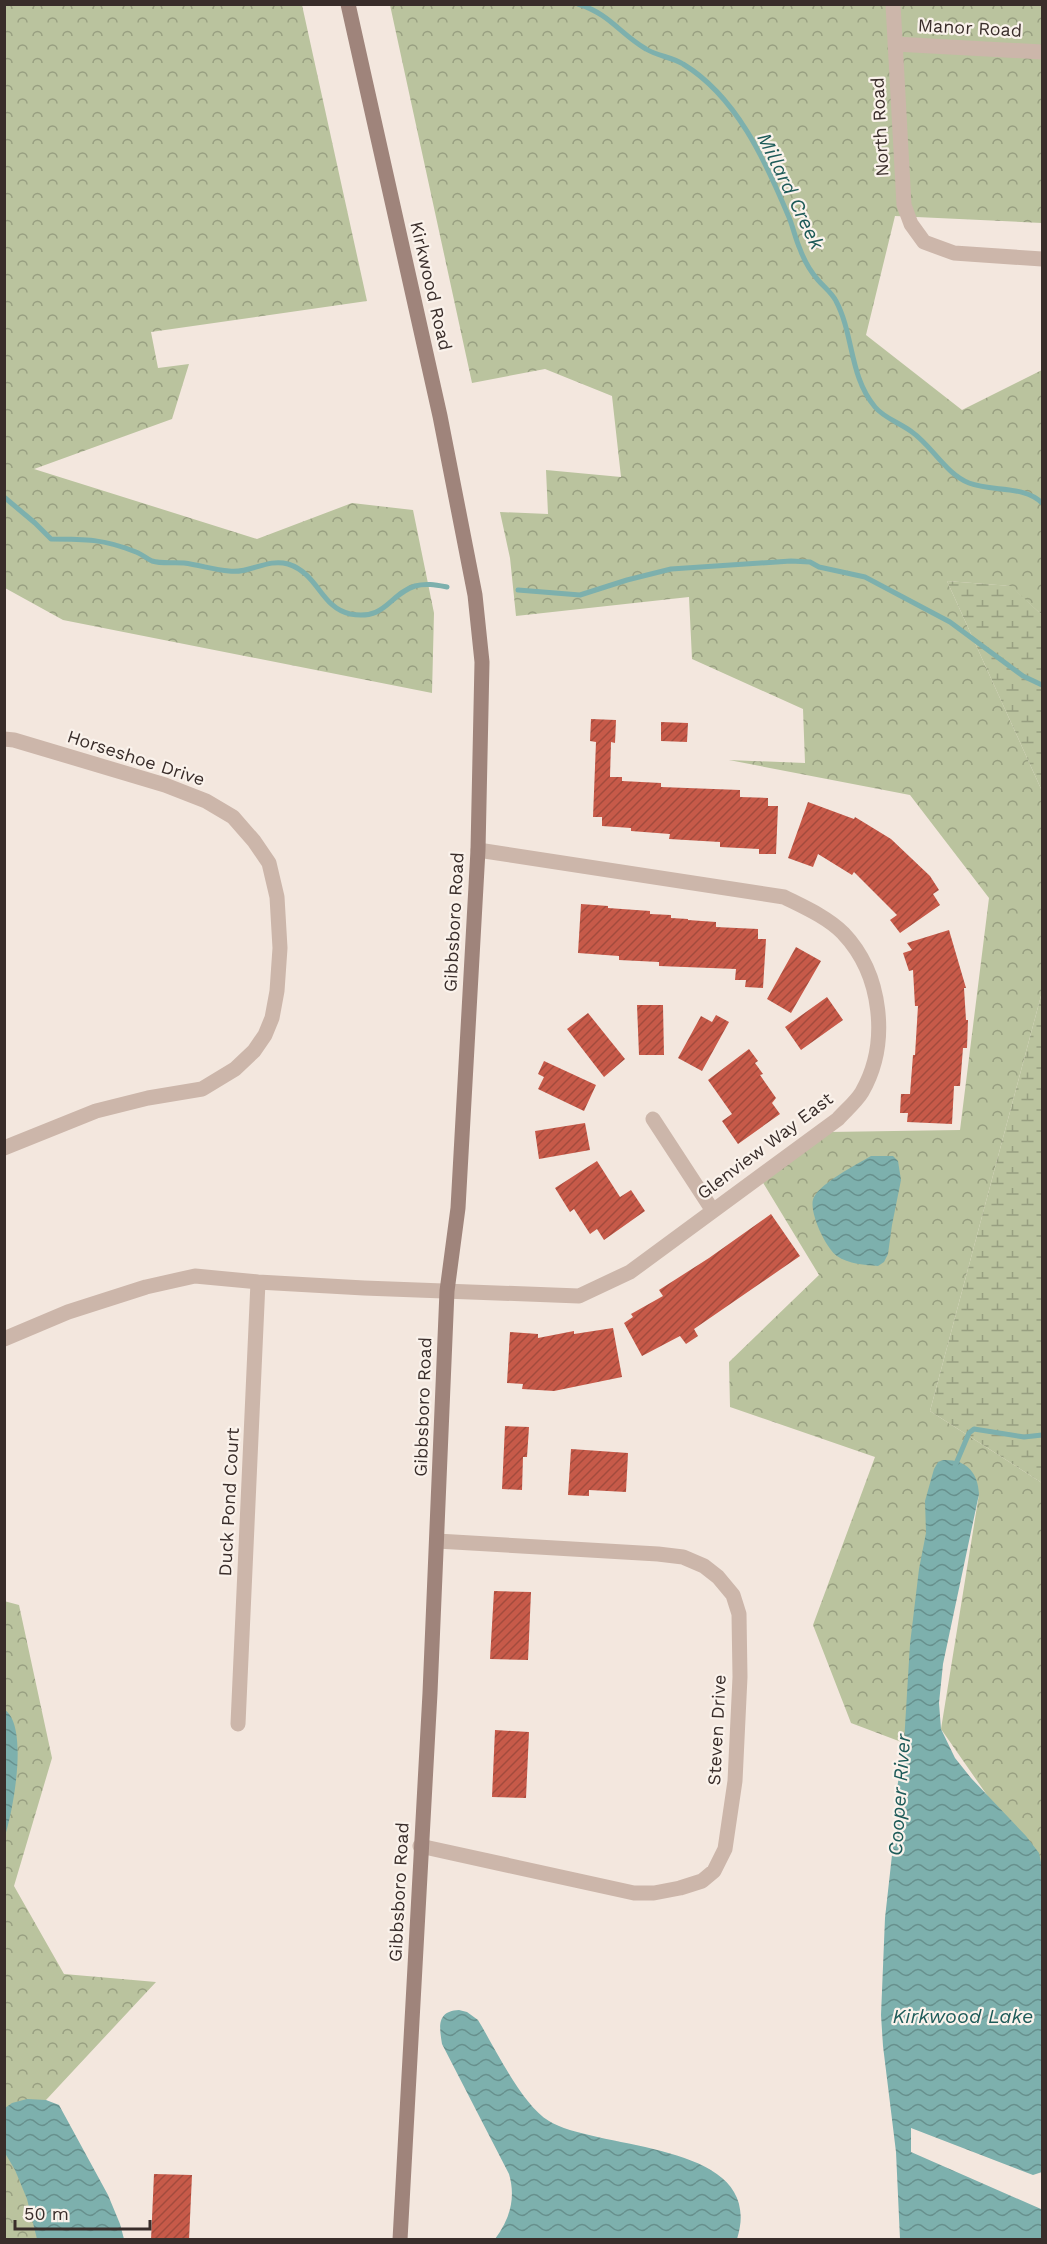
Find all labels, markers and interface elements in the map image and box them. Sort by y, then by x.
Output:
street label: Manor Road [917,14,1023,41]
street label: North Road [866,77,893,177]
water label: Millard Creek [752,129,830,254]
street label: Kirkwood Road [406,219,457,352]
street label: Horseshoe Drive [65,725,208,790]
street label: Gibbsboro Road [439,852,468,992]
street label: Glenview Way East [693,1087,837,1203]
street label: Gibbsboro Road [410,1337,435,1477]
street label: Duck Pond Court [214,1427,243,1577]
street label: Steven Drive [703,1674,730,1786]
water label: Cooper River [883,1732,915,1857]
street label: Gibbsboro Road [384,1822,413,1962]
water label: Kirkwood Lake [893,2004,1033,2028]
scale bar [15,2193,150,2231]
text: 50 m [24,2203,69,2224]

